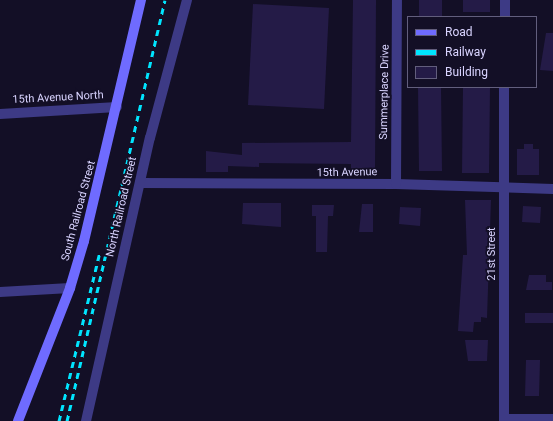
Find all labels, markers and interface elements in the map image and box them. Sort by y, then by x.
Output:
legend [407,16,537,88]
text: Road [445,25,473,39]
street label: Summerplace Drive [378,44,392,140]
text: Railway [445,45,486,59]
text: Building [445,65,488,79]
street label: 15th Avenue North [12,89,104,107]
street label: North Railroad Street [104,156,140,258]
street label: South Railroad Street [59,159,99,263]
street label: 15th Avenue [317,166,377,180]
street label: 21st Street [485,227,499,281]

